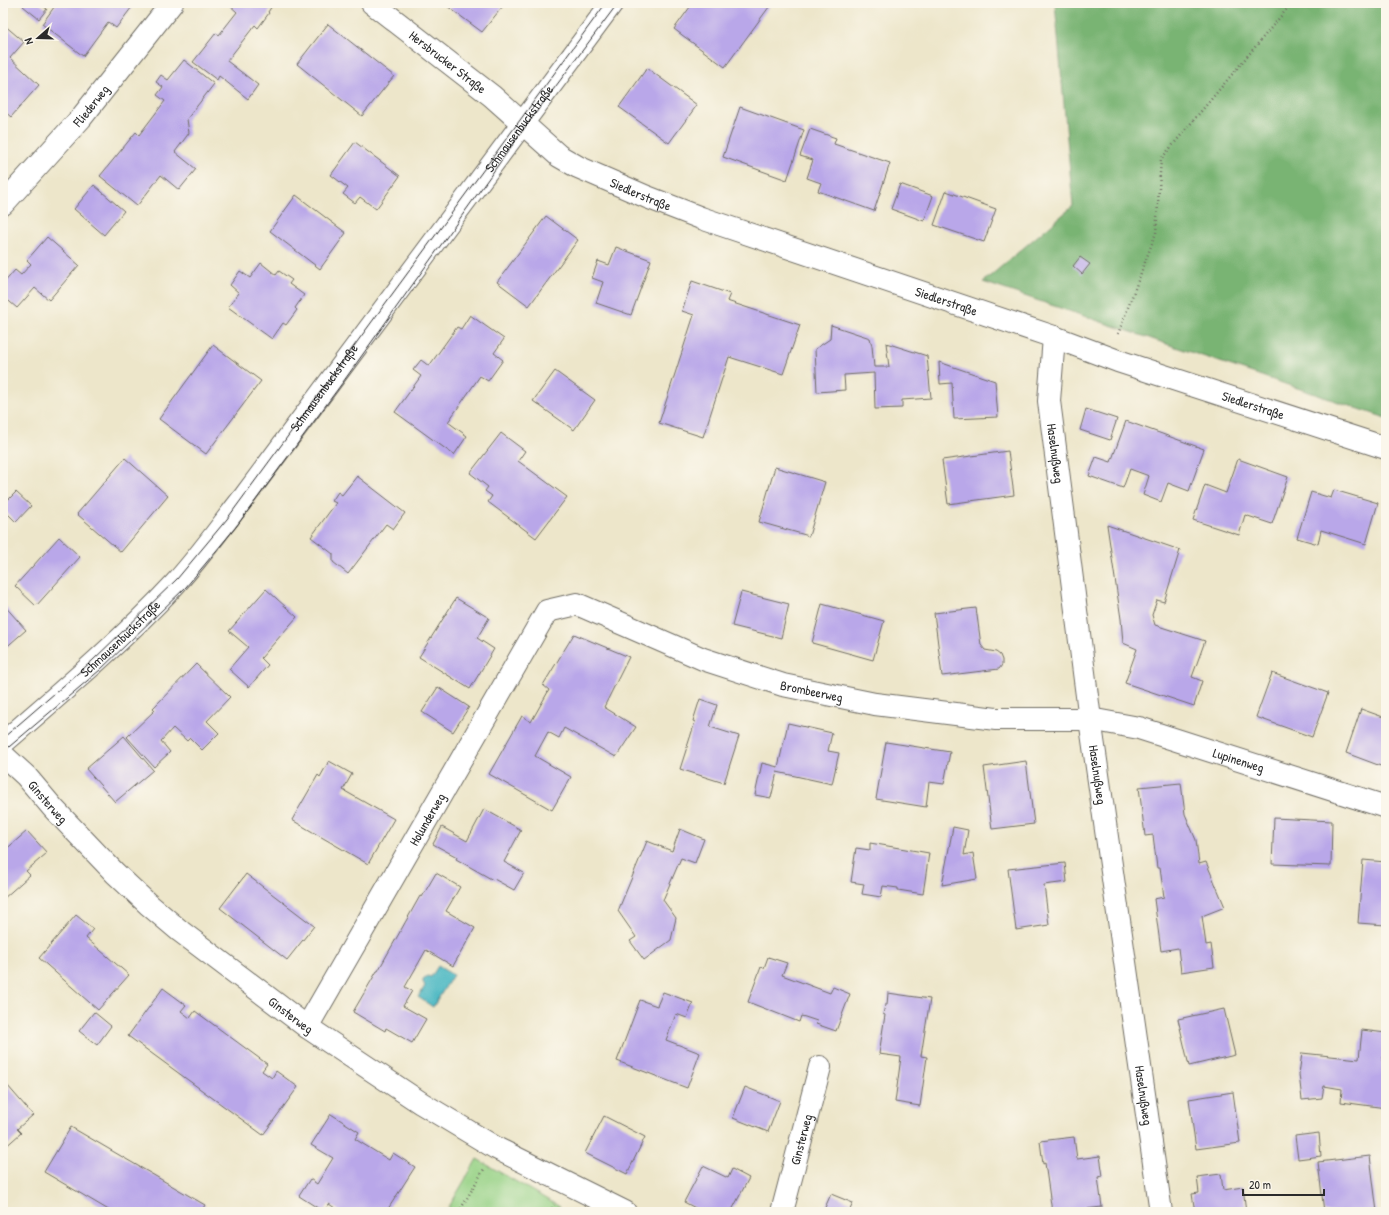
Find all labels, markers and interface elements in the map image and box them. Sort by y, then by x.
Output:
north arrow [18,18,58,58]
street label: Hersbrucker Straße [406,26,490,97]
text: N [21,36,36,47]
street label: Fliederweg [68,81,113,131]
street label: Schmausenbuckstraße [480,81,557,176]
street label: Siedlerstraße [607,173,674,215]
street label: Siedlerstraße [913,282,980,320]
street label: Schmausenbuckstraße [285,340,362,435]
street label: Siedlerstraße [1220,386,1287,423]
street label: Haselnußweg [1043,423,1069,484]
street label: Schmausenbuckstraße [76,596,164,681]
street label: Brombeerweg [779,676,845,706]
street label: Lupinenweg [1211,743,1267,777]
street label: Haselnußweg [1085,744,1111,806]
street label: Ginsterweg [24,776,72,827]
street label: Holunderweg [405,789,449,849]
street label: Ginsterweg [265,992,317,1038]
street label: Haselnußweg [1131,1064,1157,1126]
street label: Ginsterweg [786,1112,816,1167]
scale bar [1243,1171,1324,1197]
text: 20 m [1249,1176,1271,1193]

